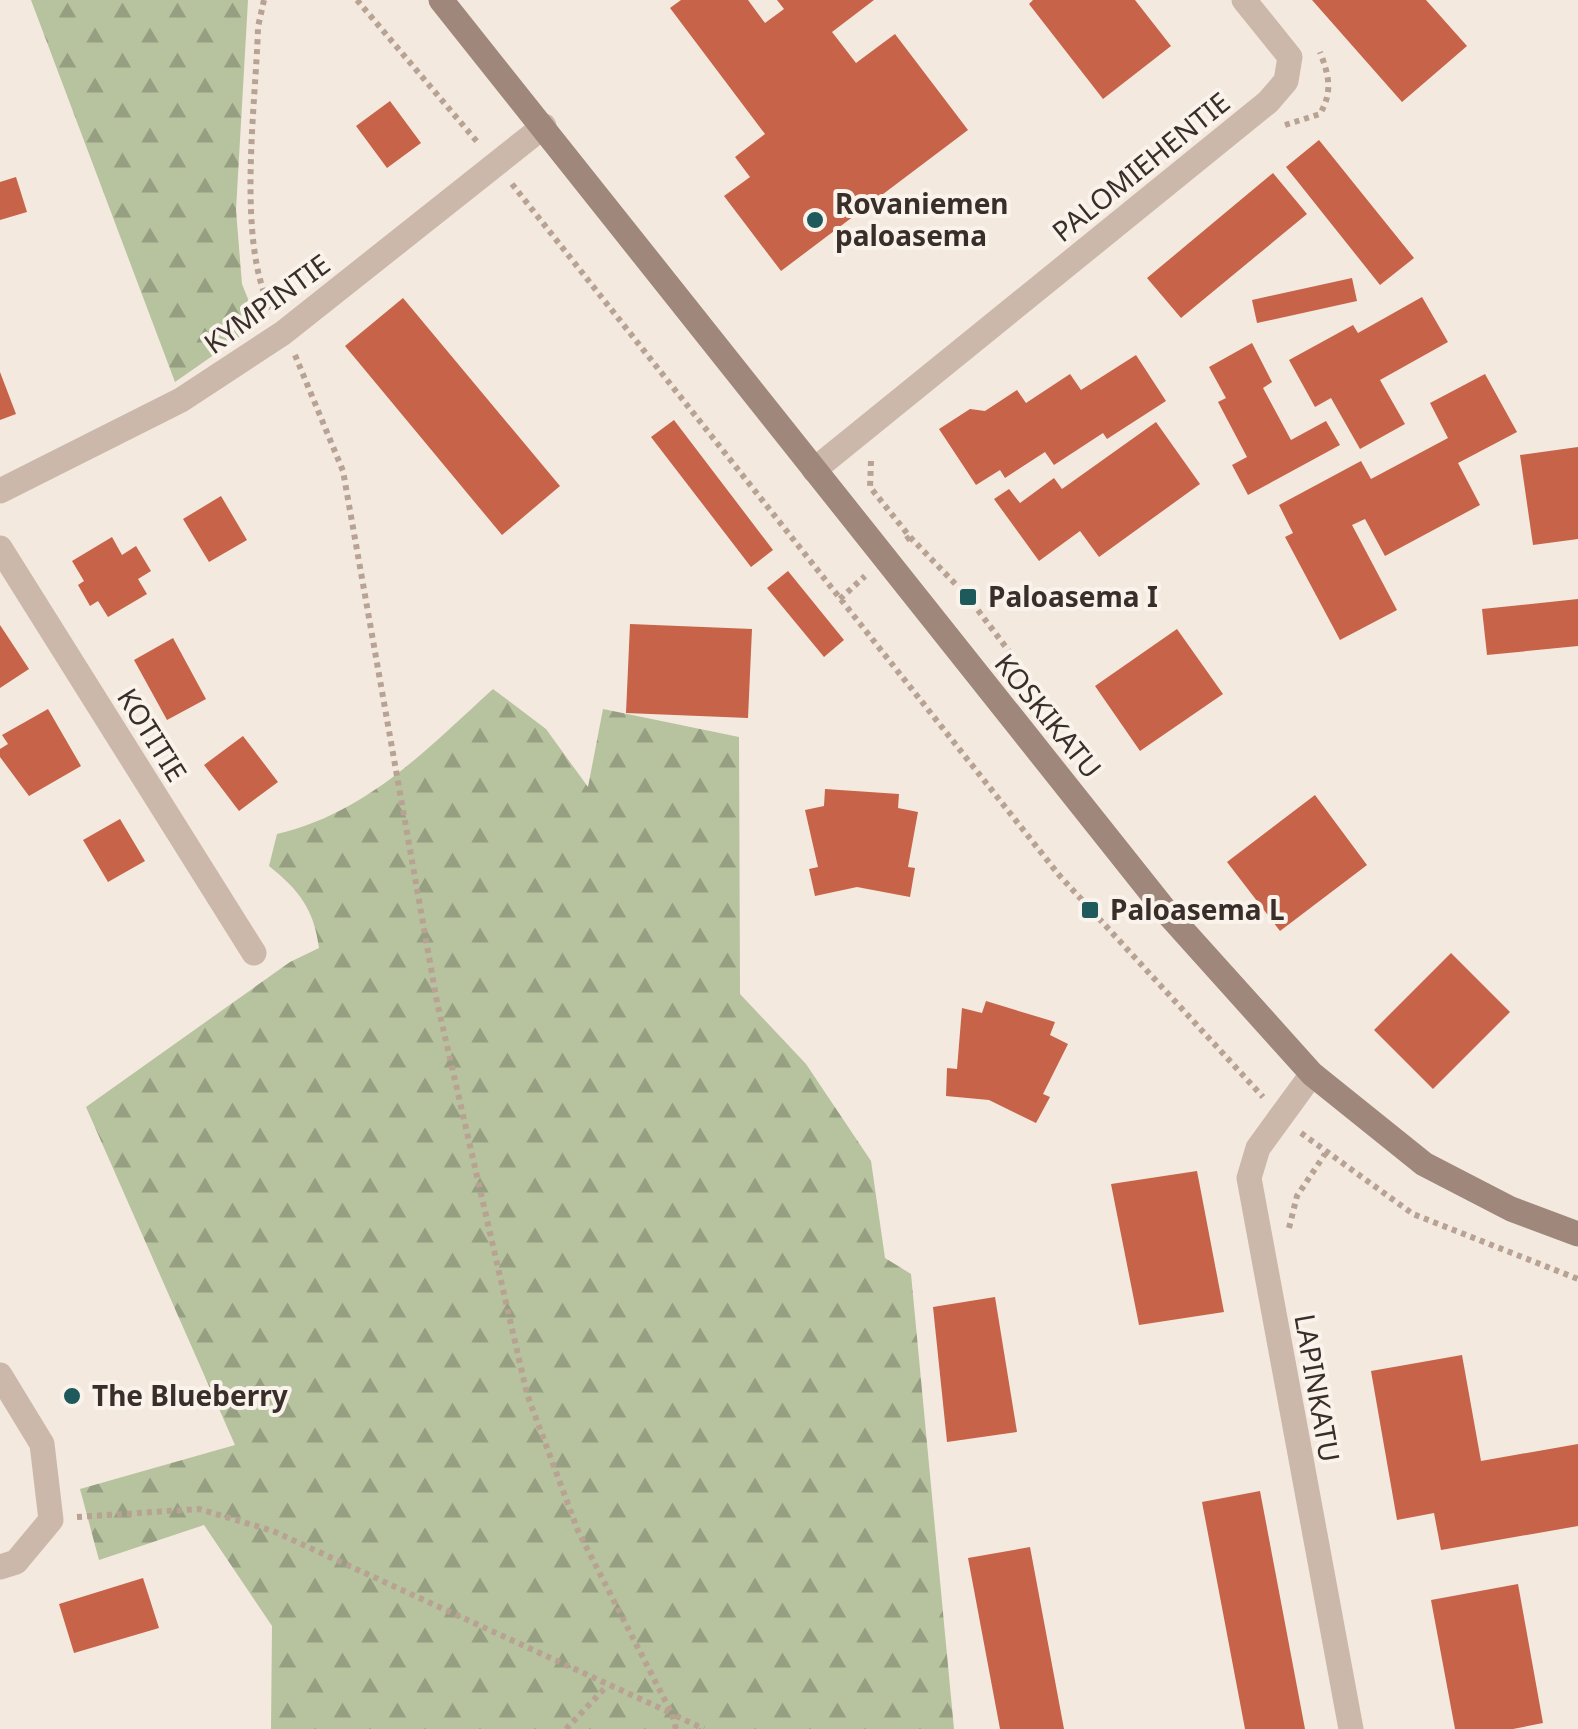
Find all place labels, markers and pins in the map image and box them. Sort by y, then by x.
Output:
place label: Rovaniemen paloasema [835,184,1009,254]
marker: Rovaniemen paloasema [804,209,826,231]
place label: Paloasema I [988,577,1158,615]
marker: Paloasema I [957,586,979,608]
place label: Paloasema L [1110,890,1285,928]
marker: Paloasema L [1079,899,1101,921]
place label: The Blueberry [92,1376,288,1414]
marker: The Blueberry [61,1385,83,1407]

